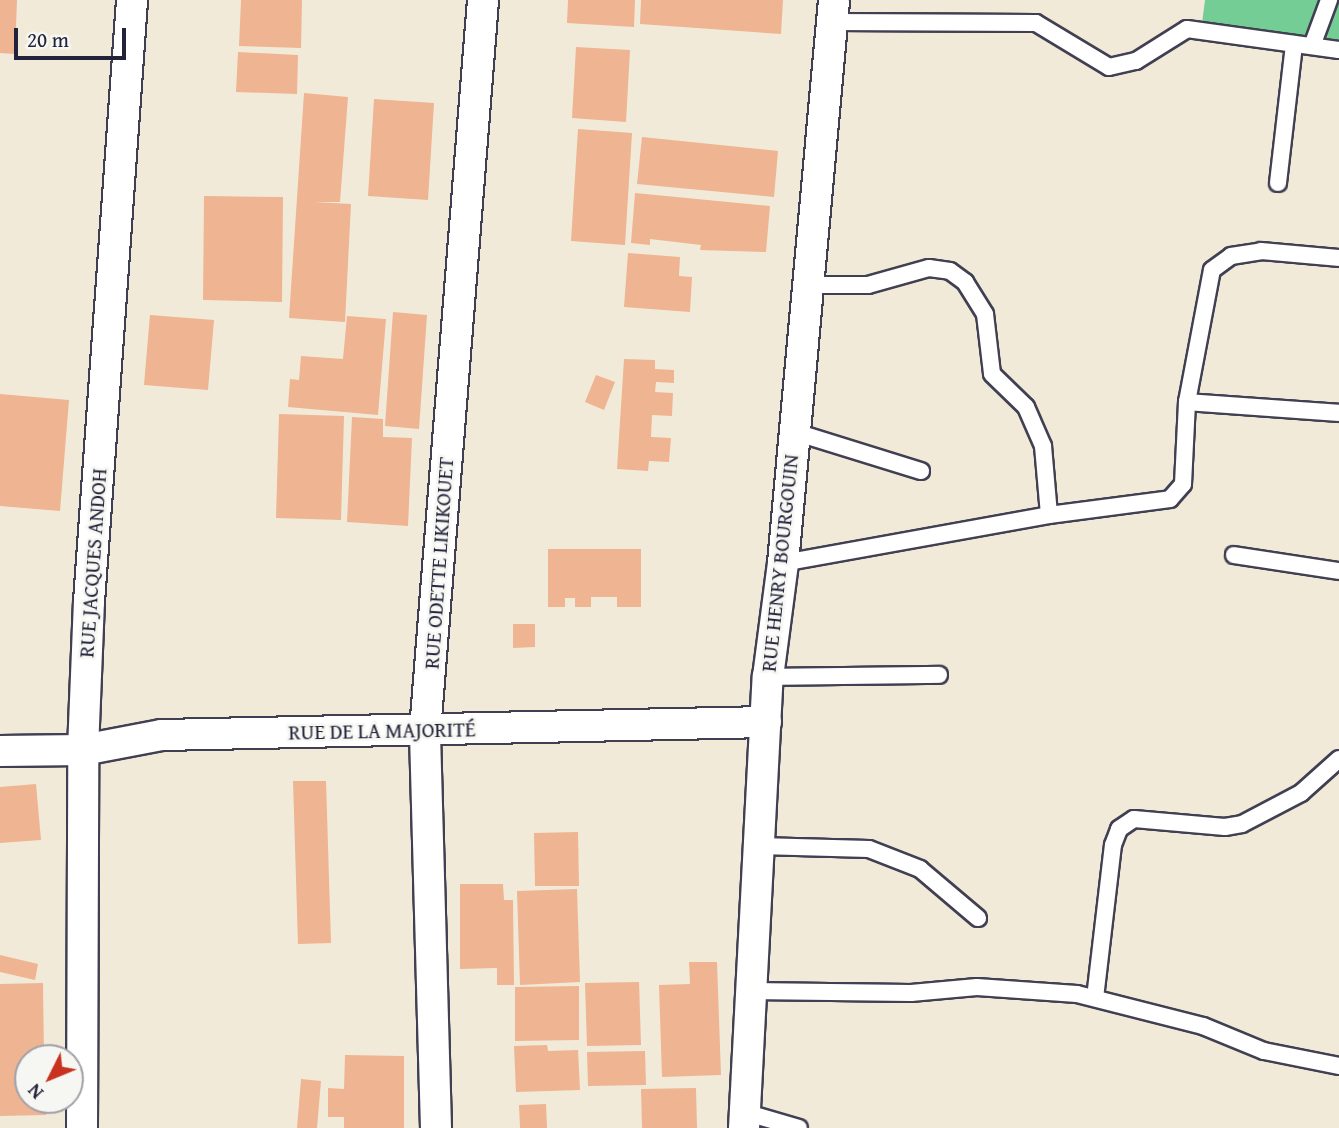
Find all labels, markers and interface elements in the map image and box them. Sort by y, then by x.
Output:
scale bar [18,14,130,58]
text: 20 m [27,24,69,55]
street label: RUE HENRY BOURGOUIN [756,453,804,673]
street label: RUE ODETTE LIKIKOUET [419,456,459,670]
street label: RUE JACQUES ANDOH [74,468,112,658]
street label: RUE DE LA MAJORITÉ [288,717,476,745]
north arrow [14,1044,84,1114]
text: N [21,1078,50,1106]

